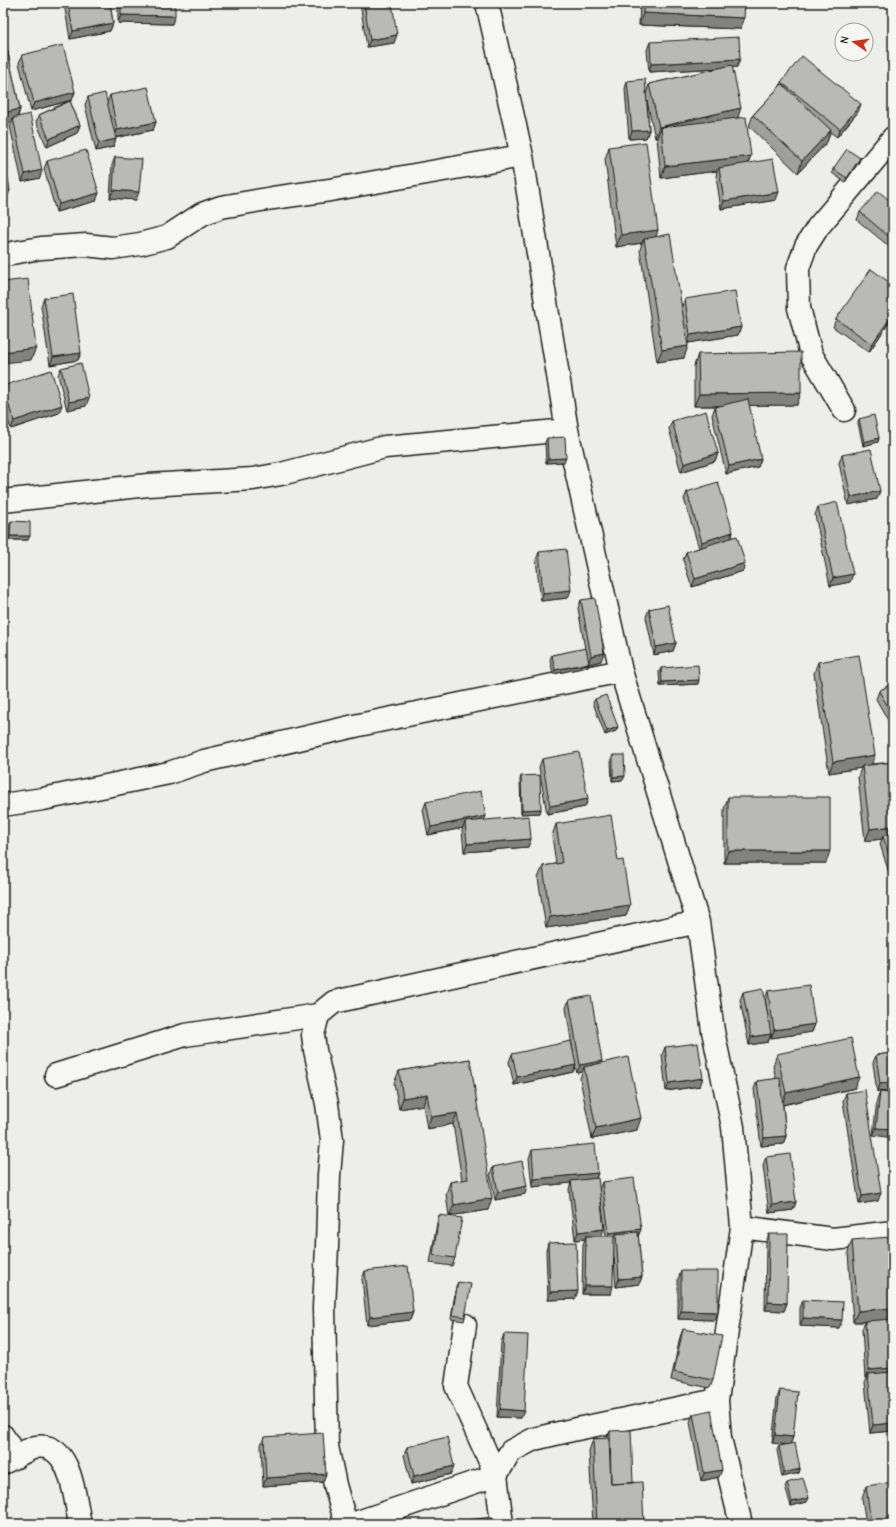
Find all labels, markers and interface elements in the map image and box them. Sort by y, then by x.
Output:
north arrow [834,22,874,62]
text: N [838,35,852,45]

